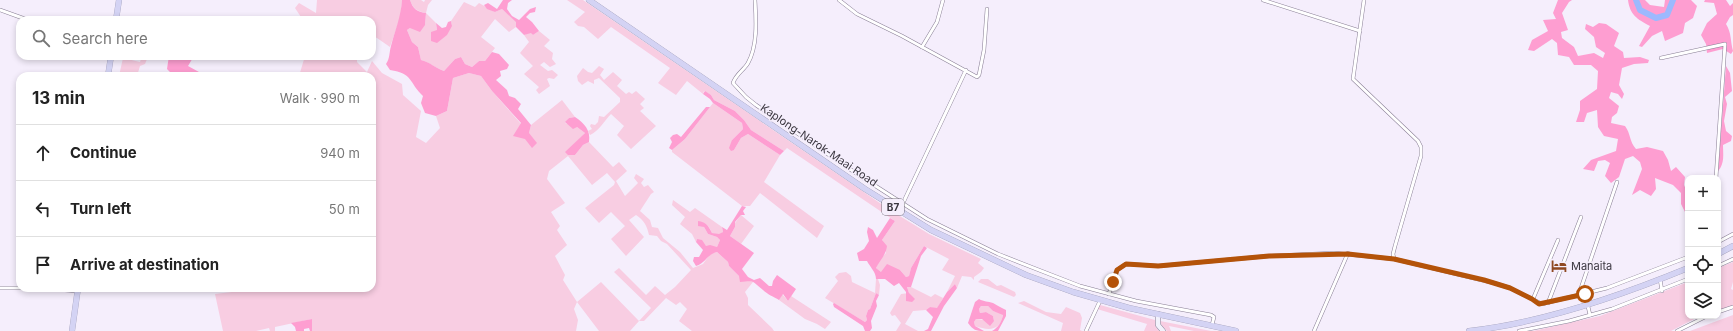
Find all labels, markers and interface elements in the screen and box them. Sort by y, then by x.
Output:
search box [16,16,376,60]
icon: search [30,27,52,49]
text: Search here [62,29,148,48]
text: 13 min [32,88,85,108]
text: Walk · 990 m [280,90,360,106]
street label: Kaplong-Narok-Maai Road [758,101,880,189]
icon: ahead [32,142,54,164]
text: Continue [70,143,137,162]
text: 940 m [320,145,360,161]
map controls [1685,175,1721,319]
button: + [1685,175,1721,211]
icon: left [32,198,54,220]
text: Turn left [70,199,131,218]
road number: B7 [882,199,904,215]
text: 50 m [329,201,360,217]
button: − [1685,211,1721,247]
button: locate [1685,247,1721,283]
icon: arrive [32,254,54,276]
text: Arrive at destination [70,255,219,274]
hotel icon: Manaita [1550,257,1568,275]
place label: Manaita [1571,259,1612,273]
route end [1104,273,1122,291]
button: layers [1685,283,1721,319]
route start [1576,285,1594,303]

